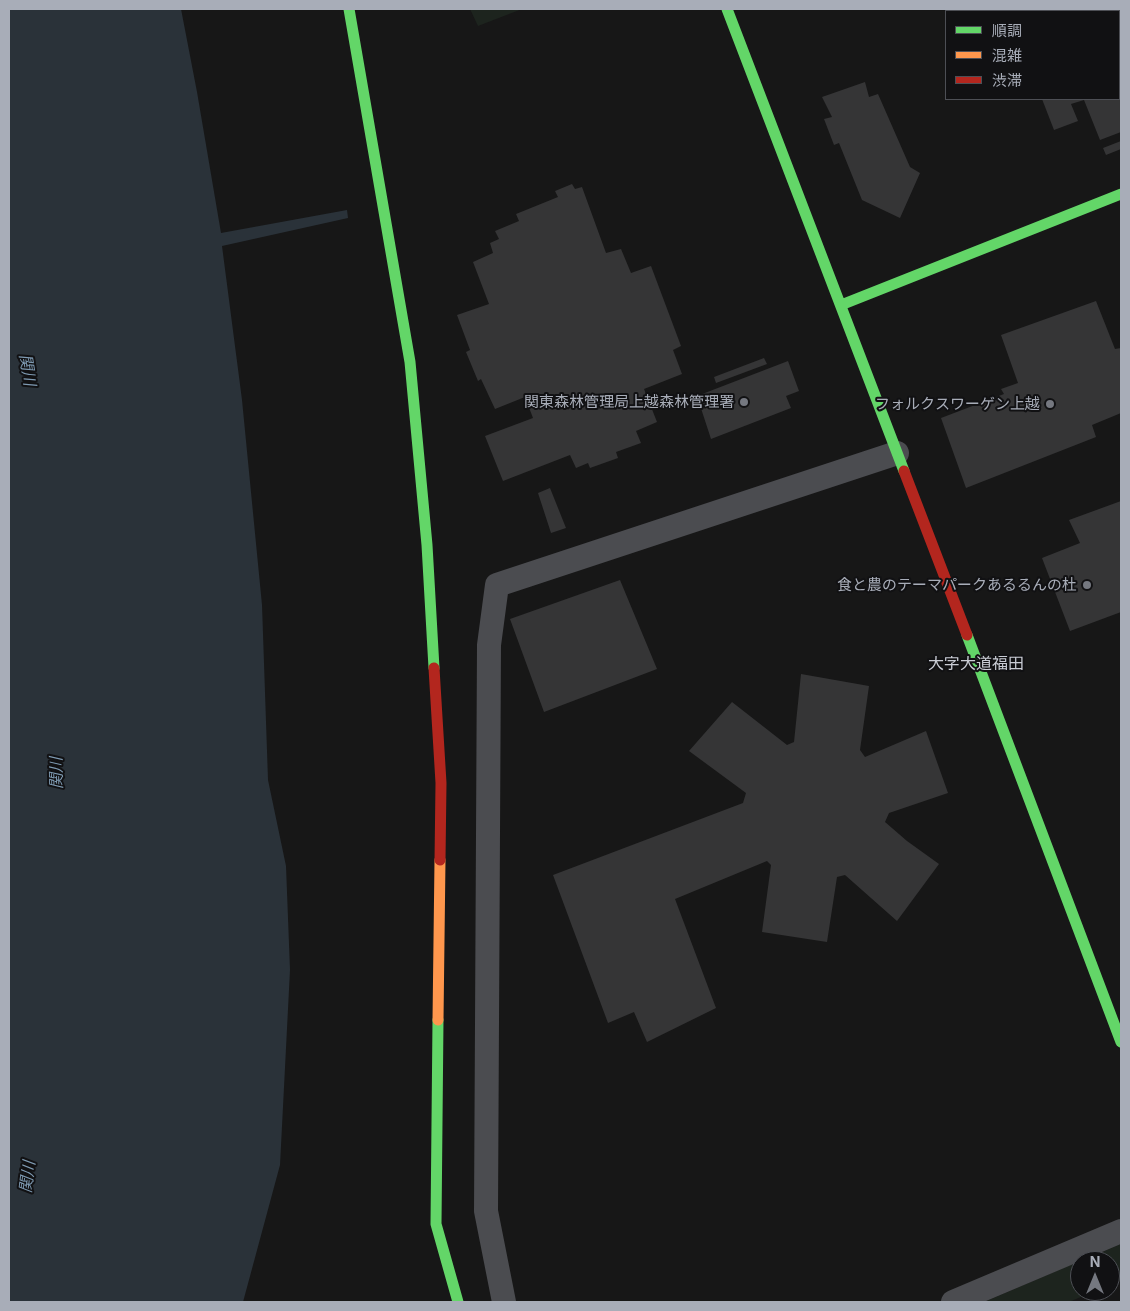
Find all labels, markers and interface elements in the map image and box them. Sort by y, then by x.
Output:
legend [945,10,1120,100]
text: 順調 [992,21,1022,40]
text: 混雑 [992,46,1022,65]
text: 渋滞 [992,71,1022,90]
water label: 関川 [15,353,39,387]
place label: 関東森林管理局上越森林管理署 [524,393,734,411]
place label: フォルクスワーゲン上越 [875,395,1040,413]
marker: 関東森林管理局上越森林管理署 [738,396,750,408]
marker: フォルクスワーゲン上越 [1044,398,1056,410]
place label: 食と農のテーマパークあるるんの杜 [837,576,1077,594]
marker: 食と農のテーマパークあるるんの杜 [1081,579,1093,591]
district label: 大字大道福田 [928,654,1024,674]
water label: 関川 [47,757,67,789]
water label: 関川 [17,1160,39,1194]
north arrow [1070,1251,1120,1301]
text: N [1090,1253,1100,1270]

